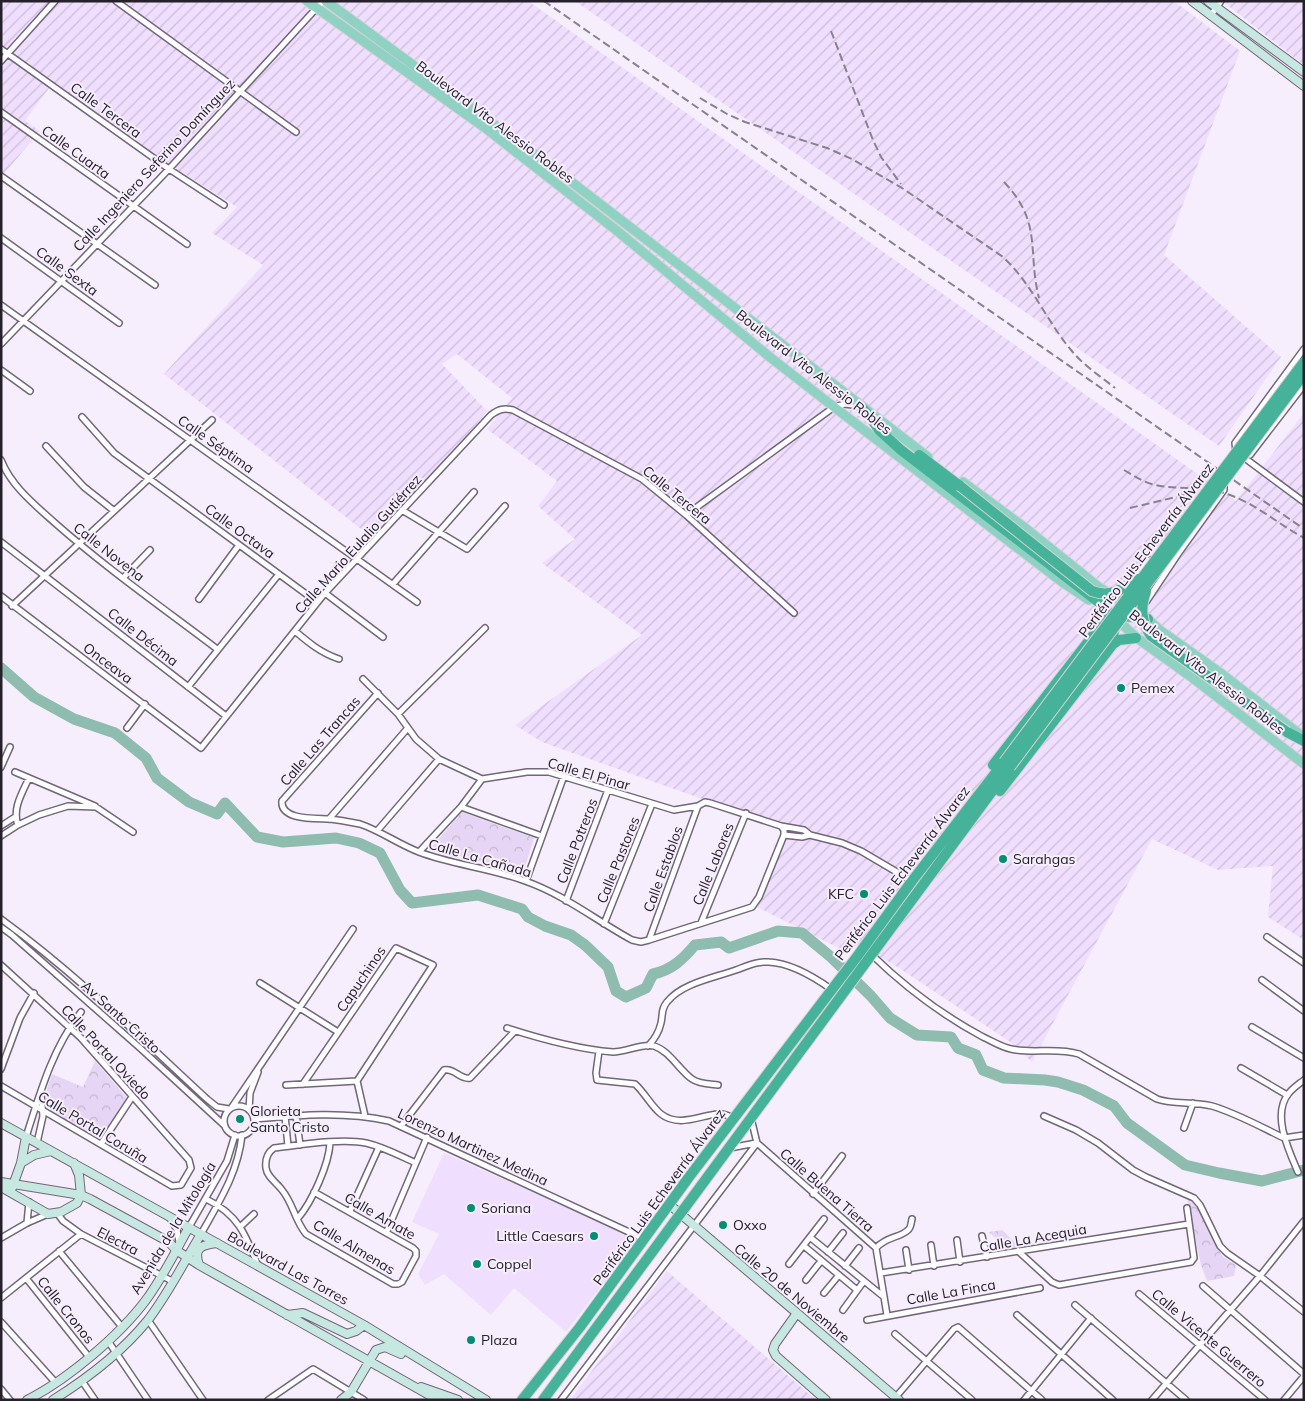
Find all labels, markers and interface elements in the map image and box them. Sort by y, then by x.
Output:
street label: Boulevard Vito Alessio Robles [413,57,577,187]
street label: Calle Ingeniero Seferino Domínguez [69,75,239,255]
street label: Calle Tercera [67,78,145,142]
street label: Calle Cuarta [38,121,114,183]
street label: Calle Sexta [32,242,102,300]
street label: Boulevard Vito Alessio Robles [733,306,896,438]
street label: Calle Séptima [174,411,258,477]
street label: Periférico Luis Echeverría Álvarez [1074,459,1218,641]
street label: Calle Tercera [639,462,715,528]
street label: Calle Mario Eulalio Gutiérrez [291,471,425,617]
street label: Calle Octava [201,500,279,562]
street label: Calle Novena [70,519,148,585]
street label: Calle Décima [104,604,182,670]
street label: Boulevard Vito Alessio Robles [1126,606,1289,738]
street label: Onceava [80,639,136,687]
place label: Pemex [1131,679,1175,697]
marker: Pemex [1115,682,1127,694]
street label: Calle Las Trancas [276,692,364,790]
street label: Calle El Pinar [546,754,633,795]
street label: Periférico Luis Echeverría Álvarez [830,782,974,964]
street label: Calle Potreros [552,796,602,886]
street label: Calle Pastores [592,814,644,906]
street label: Calle Labores [688,820,738,908]
street label: Calle Establos [639,823,687,915]
street label: Calle La Cañada [426,835,534,881]
place label: Sarahgas [1013,850,1076,868]
marker: Sarahgas [997,853,1009,865]
place label: KFC [828,885,854,903]
marker: KFC [858,888,870,900]
street label: Capuchinos [332,942,390,1015]
street label: Av Santo Cristo [78,977,164,1057]
street label: Calle Portal Oviedo [57,1001,155,1103]
street label: Calle Portal Coruña [35,1087,151,1167]
place label: Glorieta Santo Cristo [250,1102,330,1136]
street label: Lorenzo Martinez Medina [395,1104,551,1190]
street label: Periférico Luis Echeverría Álvarez [589,1105,729,1289]
marker: Glorieta Santo Cristo [234,1113,246,1125]
street label: Calle Buena Tierra [776,1144,878,1236]
street label: Avenida de la Mitología [126,1158,220,1298]
street label: Calle Amate [341,1188,419,1244]
place label: Soriana [481,1199,531,1217]
marker: Soriana [465,1202,477,1214]
street label: Calle Almenas [310,1215,398,1279]
place label: Oxxo [733,1216,767,1234]
marker: Oxxo [717,1219,729,1231]
street label: Calle La Acequia [978,1220,1088,1256]
street label: Electra [94,1223,142,1259]
street label: Boulevard Las Torres [224,1227,352,1309]
place label: Little Caesars [496,1227,584,1245]
marker: Little Caesars [588,1230,600,1242]
street label: Calle 20 de Noviembre [730,1239,854,1347]
place label: Coppel [487,1255,532,1273]
marker: Coppel [471,1258,483,1270]
street label: Calle Cronos [33,1273,99,1347]
street label: Calle La Finca [905,1275,997,1309]
street label: Calle Vicente Guerrero [1148,1285,1270,1391]
place label: Plaza [481,1331,517,1349]
marker: Plaza [465,1334,477,1346]

